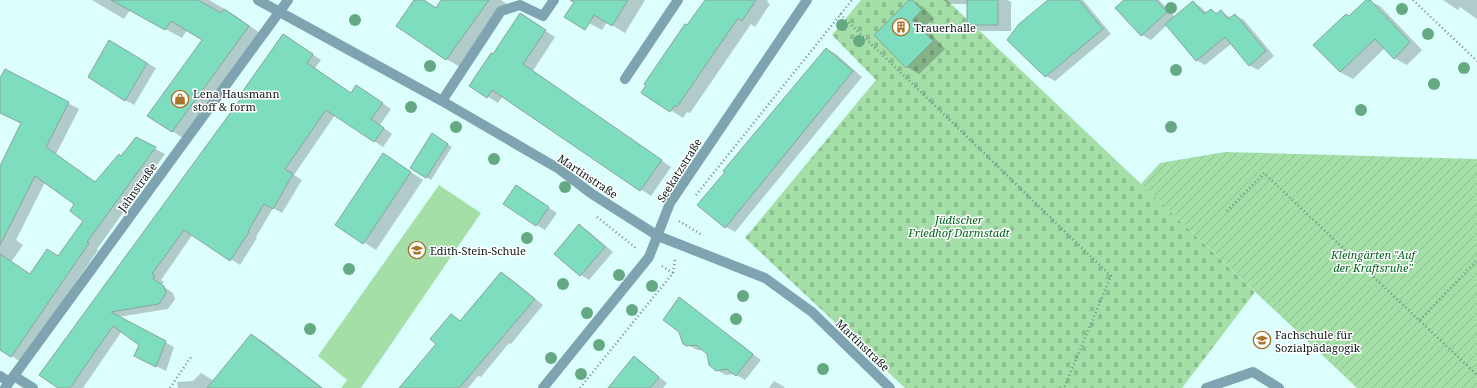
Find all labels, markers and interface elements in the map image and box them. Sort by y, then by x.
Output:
building icon: Trauerhalle [891,17,911,37]
place label: Trauerhalle [914,20,976,35]
place label: Lena Hausmann stoff & form [193,86,280,114]
shop icon: Lena Hausmann stoff & form [170,89,190,109]
street label: Seekatzstraße [653,135,705,205]
street label: Martinstraße [555,150,621,202]
street label: Jahnstraße [114,159,160,215]
park label: Jüdischer Friedhof Darmstadt [907,212,1011,240]
school or university icon: Edith-Stein-Schule [407,240,427,260]
place label: Edith-Stein-Schule [430,243,526,258]
park label: Kleingärten "Auf der Kraftsruhe" [1330,247,1418,275]
street label: Martinstraße [833,316,893,374]
place label: Fachschule für Sozialpädagogik [1275,327,1361,355]
school or university icon: Fachschule für Sozialpädagogik [1252,330,1272,350]

